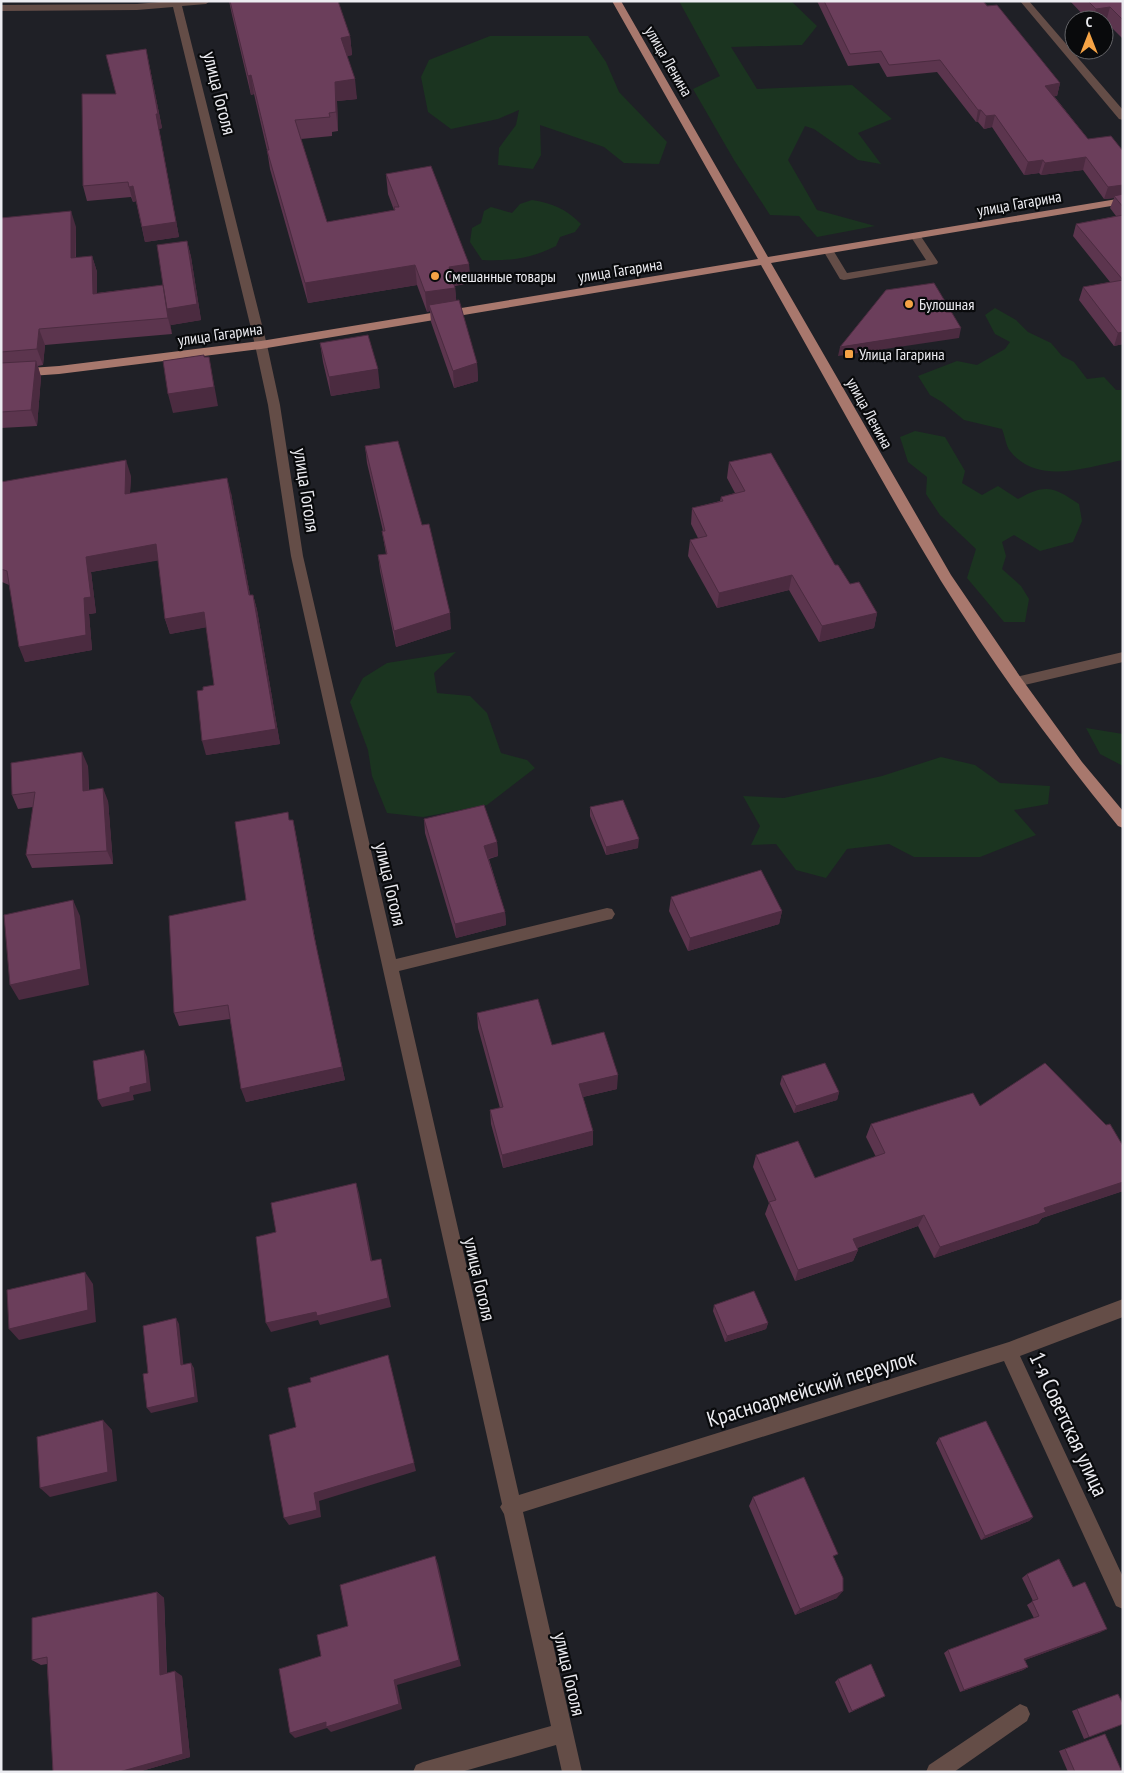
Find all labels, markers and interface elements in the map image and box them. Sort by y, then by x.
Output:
north arrow [1064,10,1114,60]
text: С [1086,13,1093,31]
street label: улица Ленина [641,22,697,100]
street label: улица Гоголя [198,49,242,137]
street label: улица Гагарина [975,186,1063,220]
street label: улица Гагарина [576,253,664,287]
place label: Смешанные товары [445,266,556,286]
marker: Смешанные товары [429,270,441,282]
place label: Булошная [919,294,974,314]
marker: Булошная [903,298,915,310]
street label: улица Гагарина [176,318,264,350]
place label: Улица Гагарина [859,344,945,364]
marker: Улица Гагарина [843,348,855,360]
street label: улица Ленина [842,374,898,452]
street label: улица Гоголя [289,446,325,534]
street label: улица Гоголя [370,840,412,928]
street label: улица Гоголя [459,1235,501,1323]
street label: Красноармейский переулок [703,1343,919,1433]
street label: 1-я Советская улица [1023,1347,1115,1501]
street label: улица Гоголя [549,1630,591,1718]

